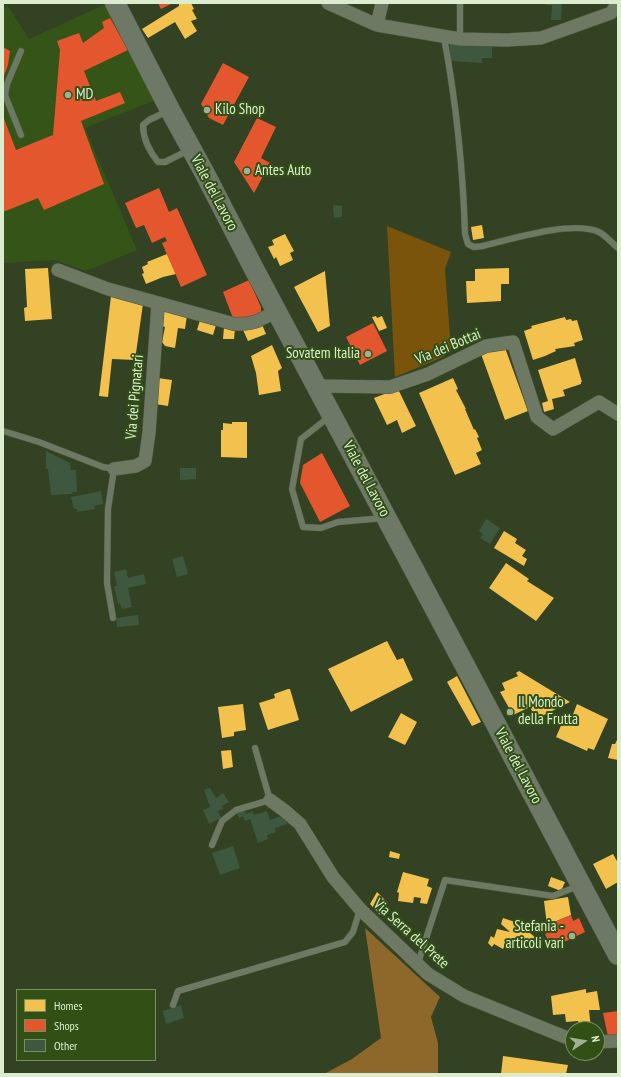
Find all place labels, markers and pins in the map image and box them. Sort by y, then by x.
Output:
place label: MD [76,86,93,104]
marker: MD [63,90,73,100]
place label: Kilo Shop [215,101,265,119]
marker: Kilo Shop [202,105,212,115]
place label: Antes Auto [255,162,311,180]
marker: Antes Auto [242,166,252,176]
place label: Sovatem Italia [286,345,360,363]
marker: Sovatem Italia [363,349,373,359]
place label: Il Mondo della Frutta [518,694,578,729]
marker: Il Mondo della Frutta [505,707,515,717]
place label: Stefania - articoli vari [505,918,564,953]
marker: Stefania - articoli vari [567,931,577,941]

